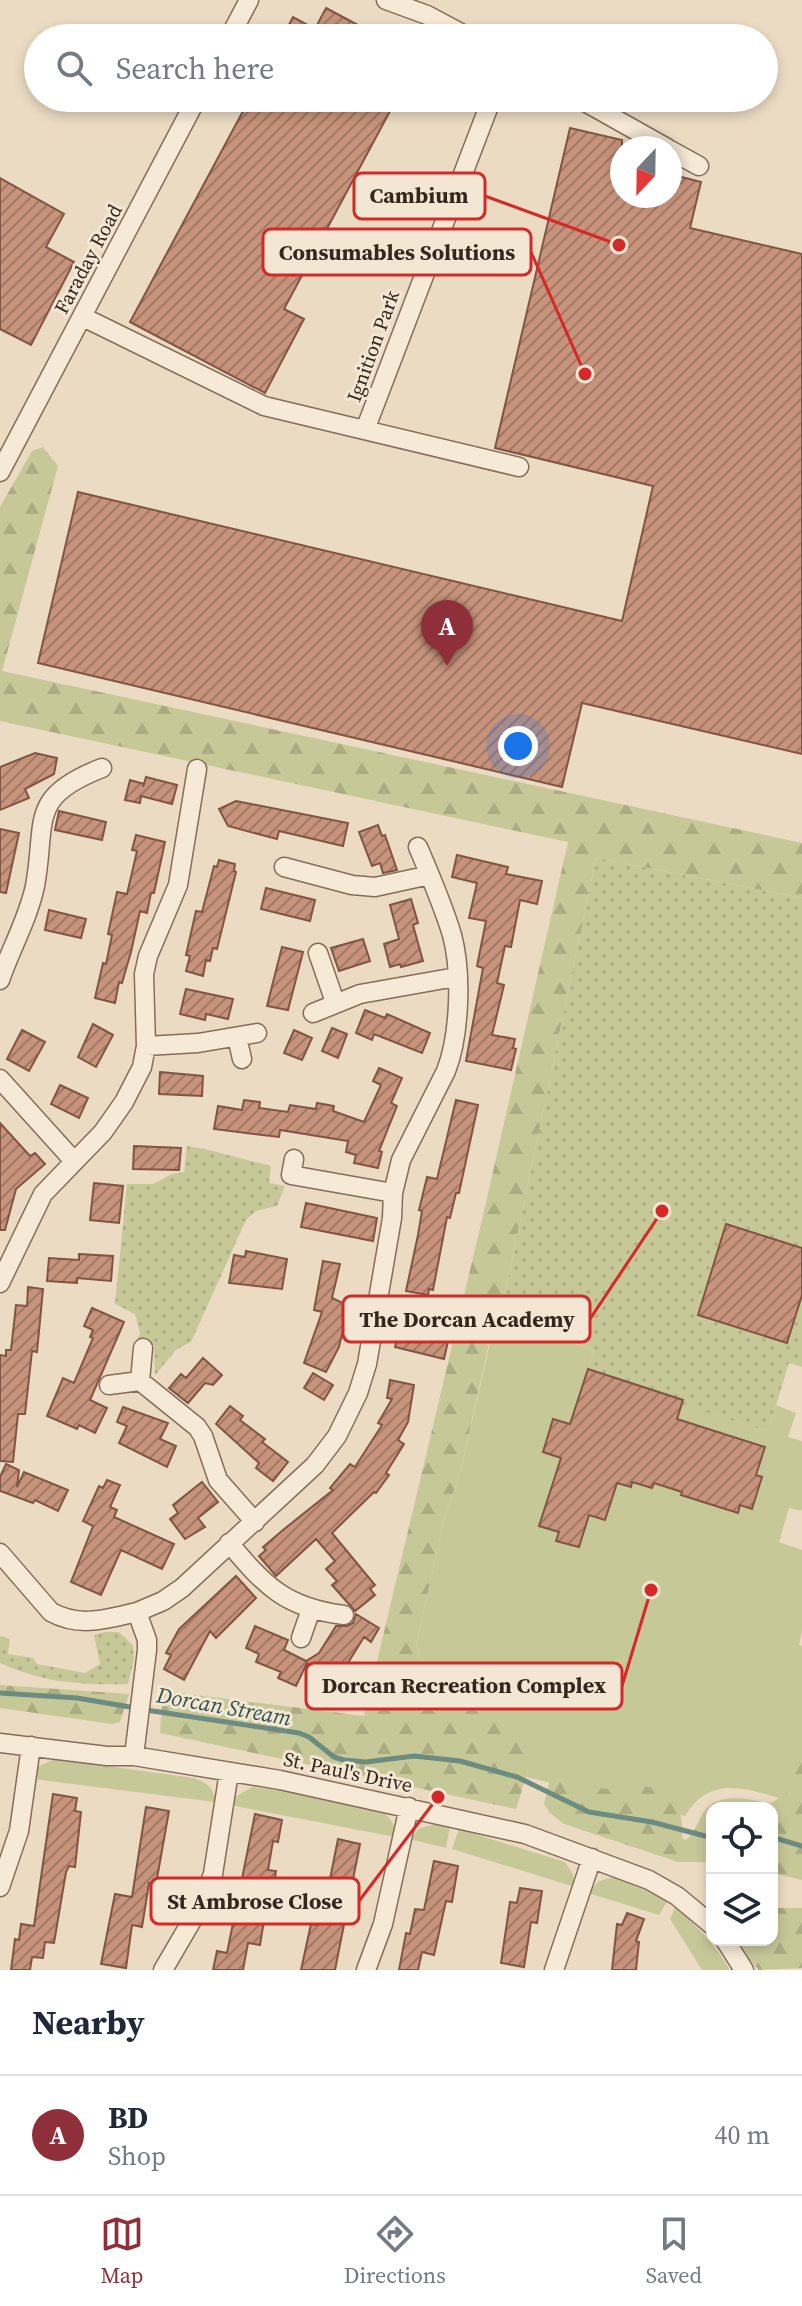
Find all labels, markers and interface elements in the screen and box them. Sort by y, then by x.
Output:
search box [24,24,778,112]
icon: search [52,46,96,90]
text: Search here [116,48,274,89]
north arrow [610,136,682,208]
callout: Cambium [354,173,485,219]
text: Cambium [370,180,469,210]
street label: Faraday Road [47,199,129,319]
callout: Consumables Solutions [263,229,531,275]
text: Consumables Solutions [279,237,515,267]
street label: Ignition Park [340,286,406,406]
pin: A [421,600,473,666]
your location [498,726,538,766]
callout: The Dorcan Academy [343,1296,590,1342]
text: The Dorcan Academy [359,1304,575,1334]
callout: Dorcan Recreation Complex [306,1663,622,1709]
text: Dorcan Recreation Complex [322,1670,606,1700]
water label: Dorcan Stream [153,1679,294,1733]
street label: St. Paul's Drive [281,1745,415,1799]
map controls [706,1802,778,1946]
button: locate [706,1802,778,1874]
button: layers [706,1874,778,1946]
callout: St Ambrose Close [151,1878,359,1924]
text: St Ambrose Close [167,1886,343,1916]
text: Nearby [32,1999,145,2045]
text: BD [108,2097,148,2138]
text: A [49,2117,67,2153]
text: 40 m [715,2117,770,2153]
text: Shop [108,2138,166,2174]
tab: Map [100,2212,144,2290]
tab: Directions [344,2212,446,2290]
tab: Saved [646,2212,702,2290]

